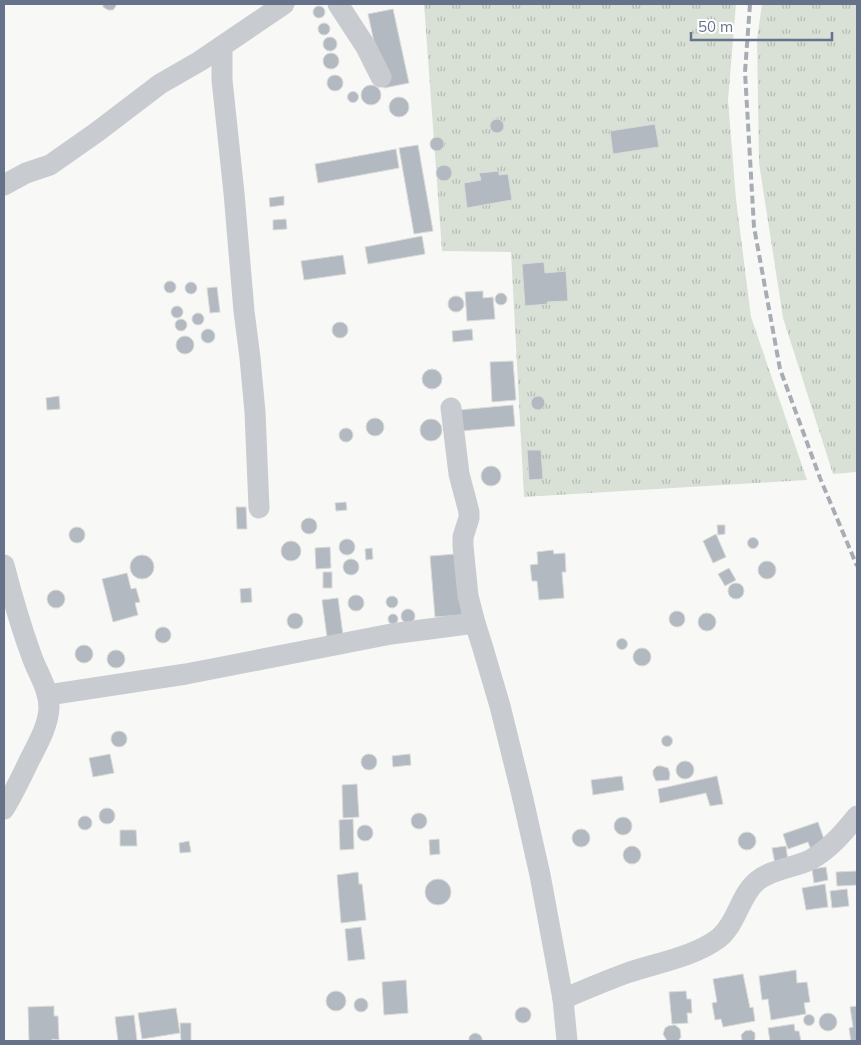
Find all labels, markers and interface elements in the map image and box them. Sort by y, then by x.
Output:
scale bar [691,10,832,42]
text: 50 m [698,17,733,36]

